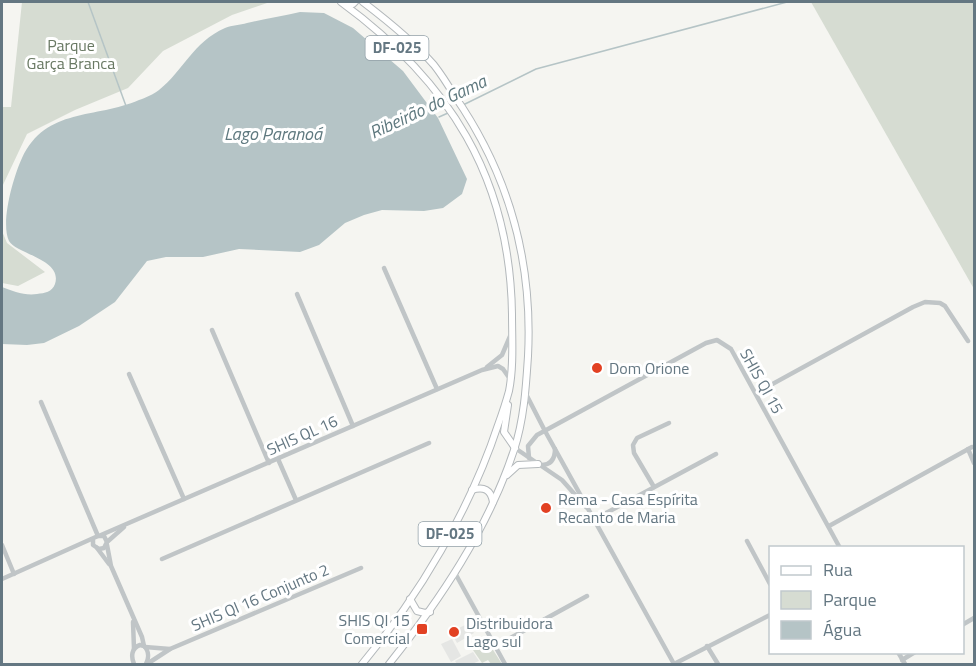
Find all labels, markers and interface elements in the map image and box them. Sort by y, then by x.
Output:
park label: Parque Garça Branca [27,33,115,75]
road number: DF-025 [366,36,428,60]
water label: Ribeirão do Gama [365,67,492,145]
water label: Lago Paranoá [224,120,324,147]
street label: SHIS QI 15 [734,344,790,418]
place label: Dom Orione [609,356,689,380]
marker: Dom Orione [590,361,604,375]
street label: SHIS QL 16 [263,409,341,461]
place label: Rema - Casa Espírita Recanto de Maria [558,487,698,529]
marker: Rema - Casa Espírita Recanto de Maria [539,501,553,515]
road number: DF-025 [418,522,482,546]
legend [769,546,964,654]
text: Rua [823,556,853,583]
street label: SHIS QI 16 Conjunto 2 [187,557,333,637]
text: Parque [823,586,877,613]
place label: SHIS QI 15 Comercial [338,608,410,650]
place label: Distribuidora Lago sul [466,611,553,653]
text: Água [823,616,861,643]
marker: SHIS QI 15 Comercial [415,622,429,636]
marker: Distribuidora Lago sul [447,625,461,639]

